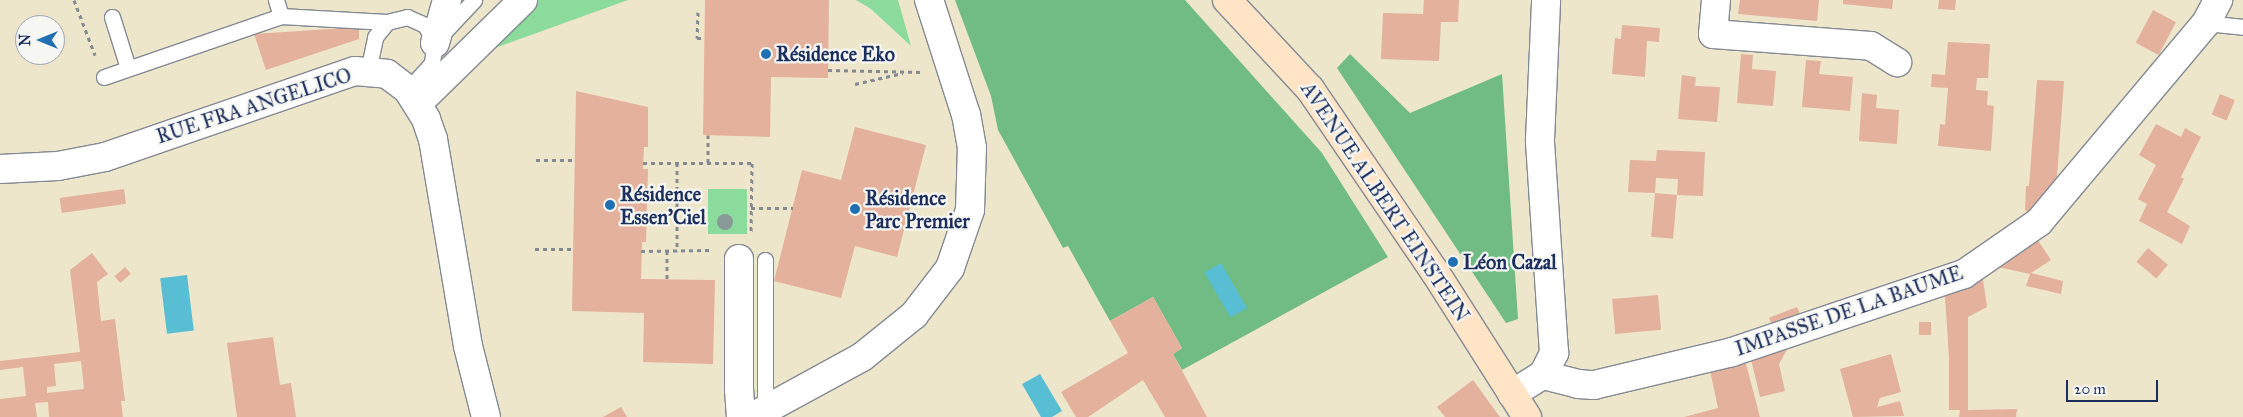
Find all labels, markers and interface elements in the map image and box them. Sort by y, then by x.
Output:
north arrow [15,15,65,65]
text: N [17,34,34,46]
place label: Résidence Eko [776,42,895,66]
marker: Résidence Eko [760,48,772,60]
street label: RUE FRA ANGELICO [153,63,355,149]
street label: AVENUE ALBERT EINSTEIN [1296,78,1474,326]
place label: Résidence Essen'Ciel [620,182,706,229]
place label: Résidence Parc Premier [865,186,970,233]
marker: Résidence Essen'Ciel [604,199,616,211]
marker: Résidence Parc Premier [849,203,861,215]
place label: Léon Cazal [1463,250,1557,274]
marker: Léon Cazal [1447,256,1459,268]
street label: IMPASSE DE LA BAUME [1732,261,1966,361]
scale bar [2068,370,2160,402]
text: 20 m [2074,380,2106,398]

